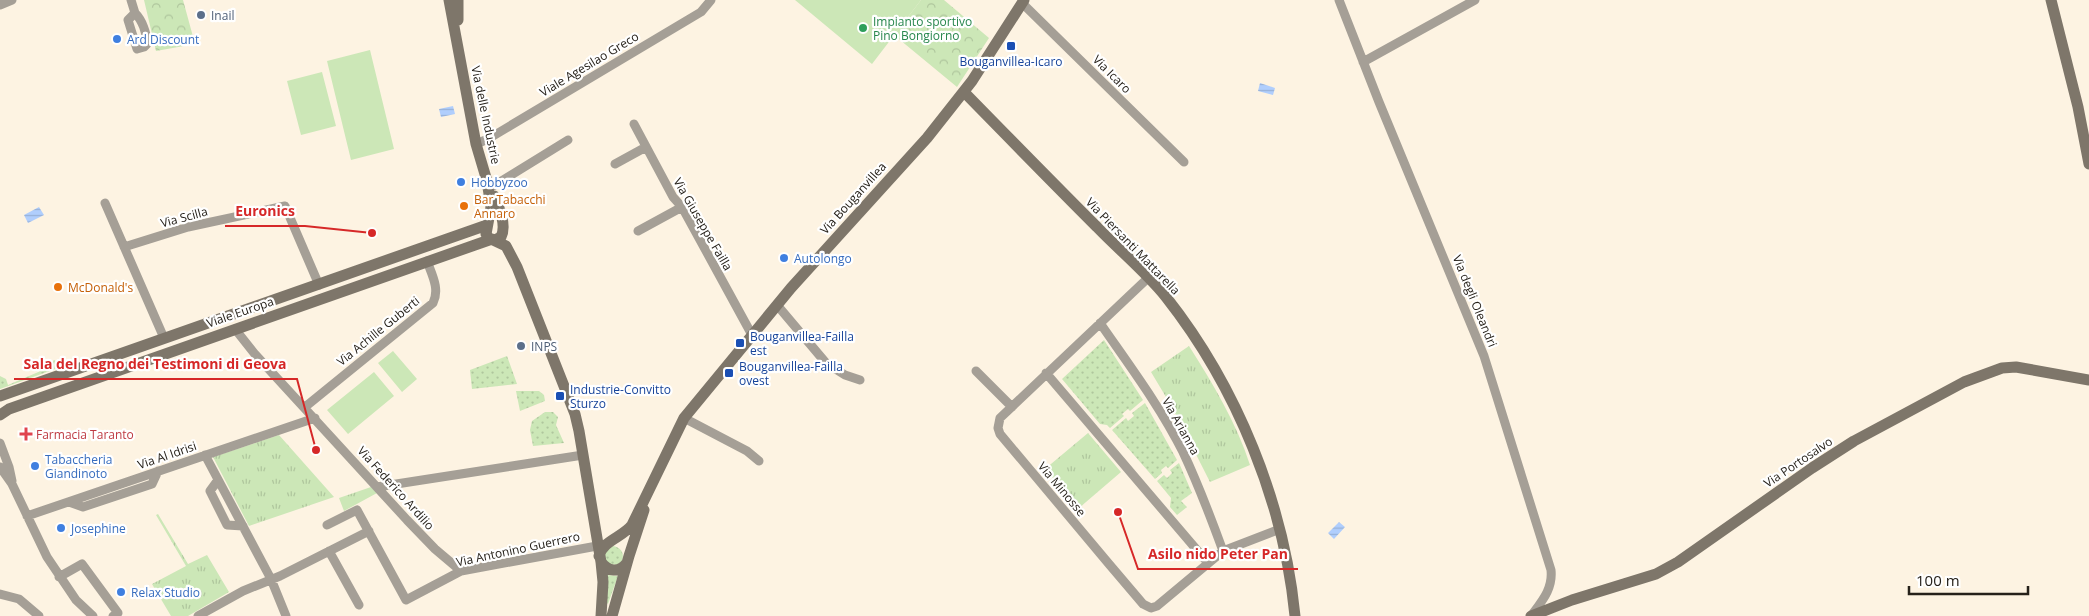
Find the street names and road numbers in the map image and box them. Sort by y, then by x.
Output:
street label: Viale Agesilao Greco [536,28,642,100]
street label: Via Icaro [1089,51,1135,97]
street label: Via delle Industrie [467,64,505,166]
street label: Via Bouganvillea [816,158,890,238]
street label: Via Giuseppe Failla [669,174,737,274]
street label: Via Piersanti Mattarella [1082,194,1184,298]
street label: Via Scilla [159,203,209,231]
street label: Via degli Oleandri [1449,252,1501,350]
street label: Via Achille Guberti [333,292,423,370]
street label: Viale Europa [204,293,276,331]
street label: Via Arianna [1158,394,1204,458]
street label: Via Portosalvo [1760,433,1836,491]
street label: Via Al Idrisi [135,437,199,473]
street label: Via Federico Ardilio [354,443,438,533]
street label: Via Minosse [1034,458,1090,520]
street label: Via Antonino Guerrero [455,528,581,570]

